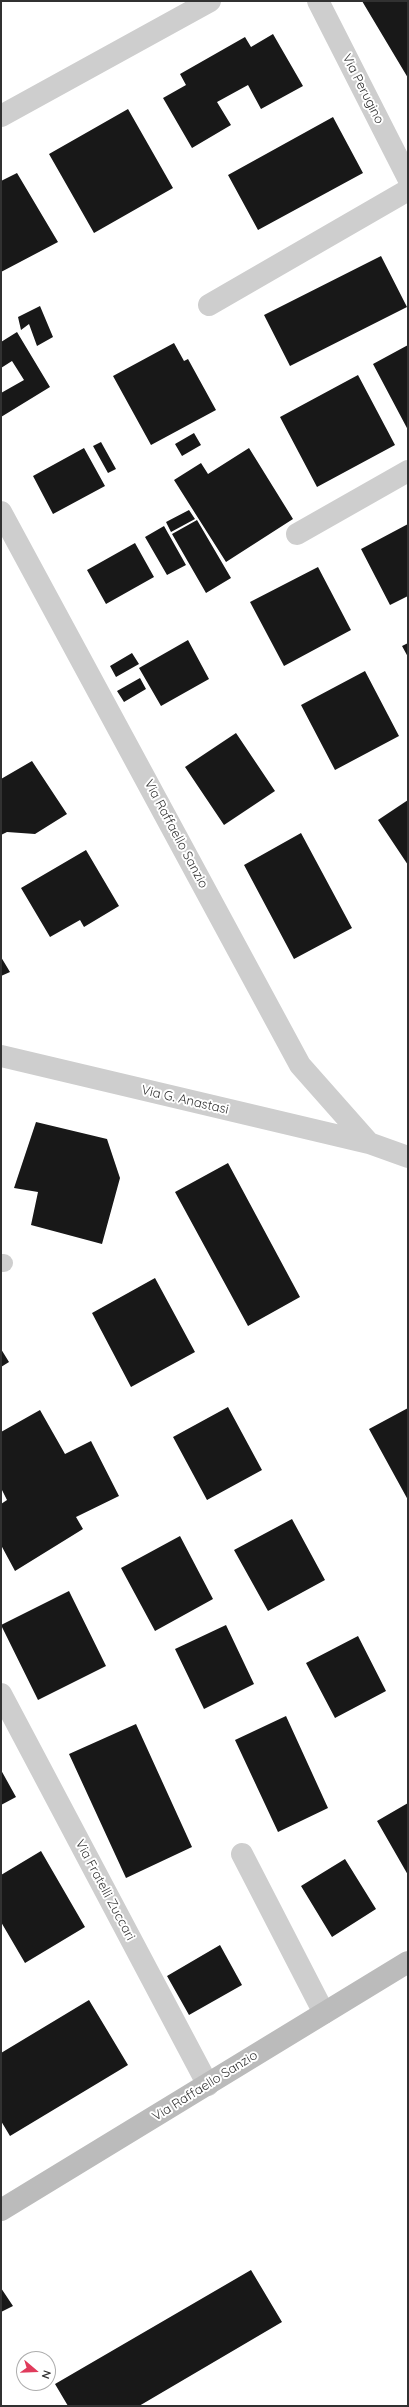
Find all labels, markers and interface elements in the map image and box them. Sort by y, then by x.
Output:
street label: Via Perugino [339,51,387,127]
street label: Via Raffaello Sanzio [141,777,211,891]
street label: Via G. Anastasi [140,1082,230,1118]
street label: Via Fratelli Zuccari [72,1837,138,1943]
street label: Via Raffaello Sanzio [150,2047,260,2125]
north arrow [16,2351,56,2391]
text: N [38,2368,54,2381]

